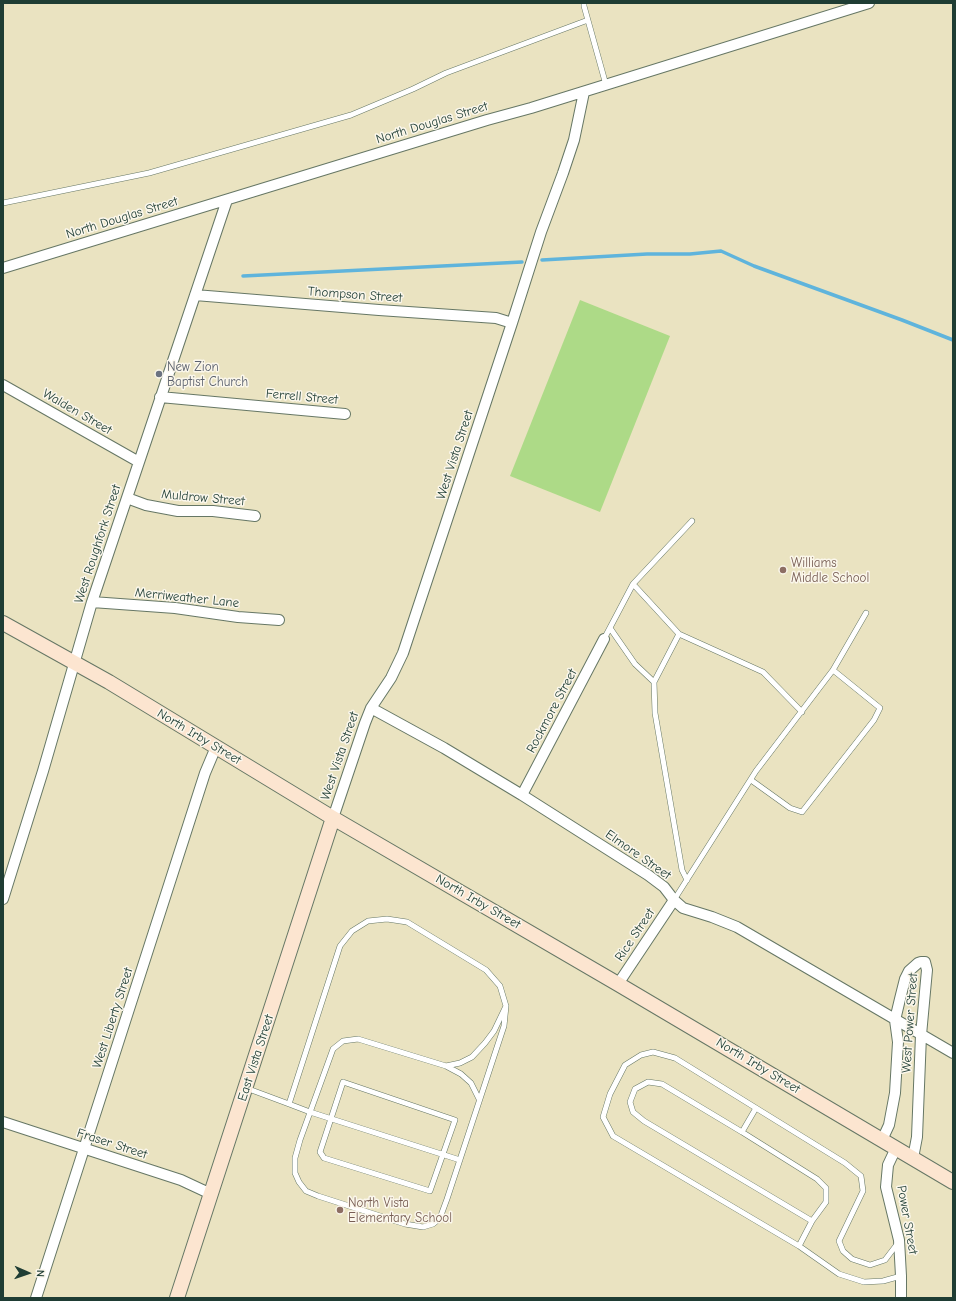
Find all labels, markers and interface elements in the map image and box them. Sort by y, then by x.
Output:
street label: North Douglas Street [374,99,490,147]
street label: North Douglas Street [64,194,180,242]
street label: Thompson Street [307,284,403,306]
place label: New Zion Baptist Church [167,359,248,390]
marker: New Zion Baptist Church [154,369,164,379]
street label: Walden Street [40,386,114,438]
street label: Ferrell Street [265,386,339,408]
street label: West Vista Street [433,409,477,501]
street label: West Roughfork Street [71,483,125,605]
street label: Muldrow Street [161,487,245,509]
place label: Williams Middle School [791,555,869,586]
marker: Williams Middle School [778,565,788,575]
street label: Merriweather Lane [134,585,240,611]
street label: Rockmore Street [523,666,581,756]
street label: North Irby Street [154,706,244,768]
street label: West Vista Street [318,710,362,802]
street label: Elmore Street [602,827,674,883]
street label: North Irby Street [433,871,523,933]
street label: Rice Street [612,906,658,964]
street label: West Liberty Street [89,966,137,1070]
street label: West Power Street [899,973,921,1073]
street label: East Vista Street [235,1013,277,1103]
street label: North Irby Street [713,1035,803,1097]
street label: Fraser Street [75,1125,149,1163]
street label: Power Street [893,1184,921,1256]
place label: North Vista Elementary School [348,1195,452,1226]
marker: North Vista Elementary School [335,1205,345,1215]
north arrow [8,1253,48,1293]
text: N [34,1270,47,1277]

